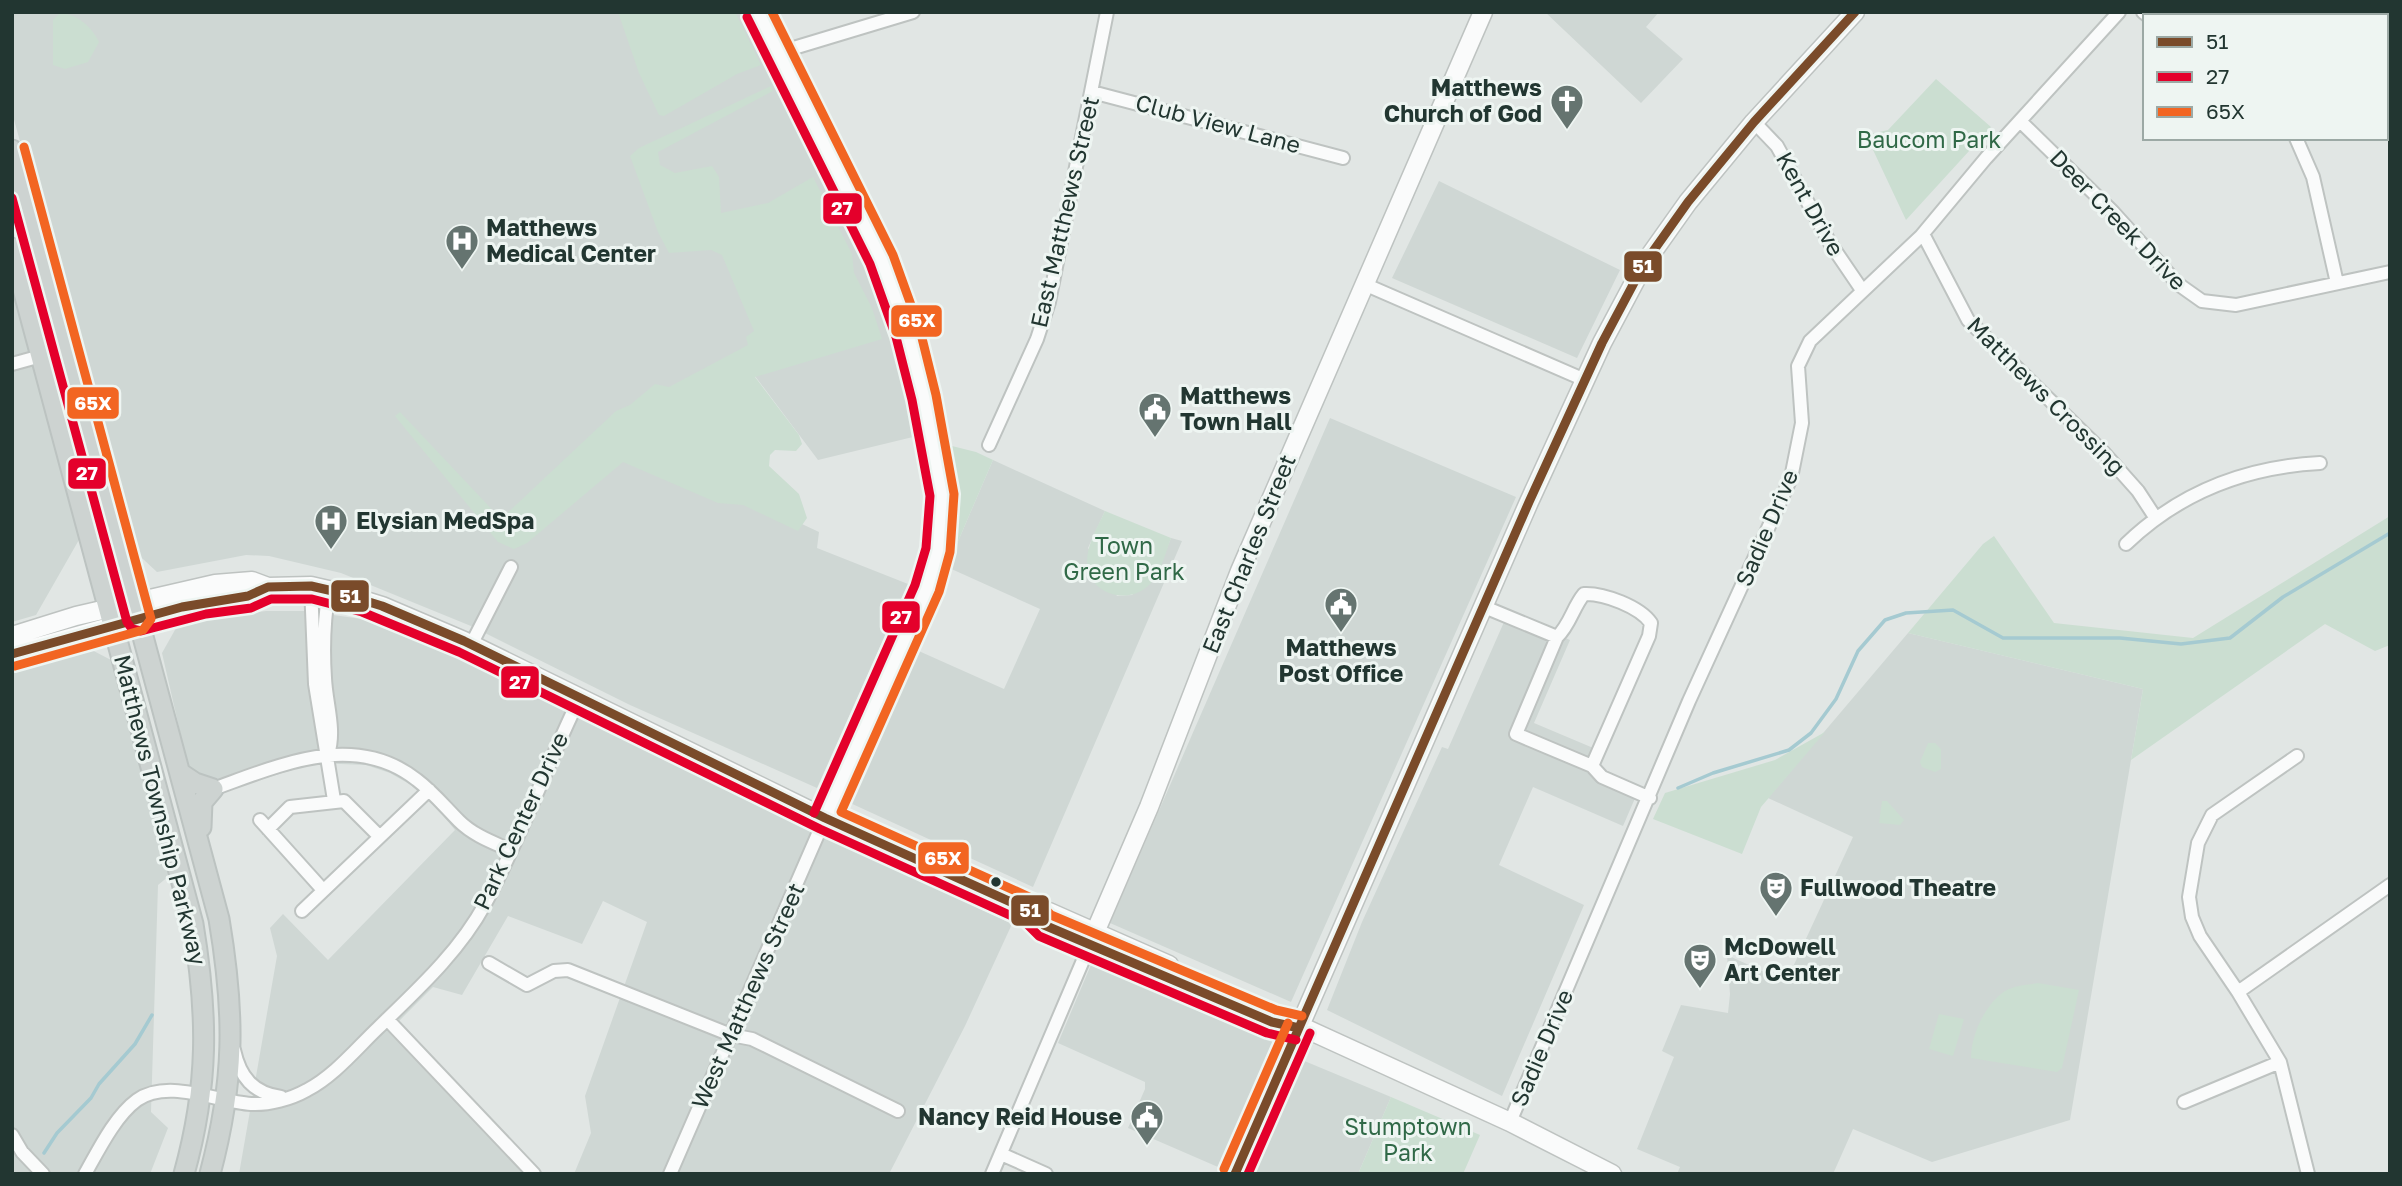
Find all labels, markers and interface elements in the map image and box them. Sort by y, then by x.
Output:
legend [2143,14,2388,140]
text: 51 [2206,28,2228,54]
text: 27 [2206,63,2229,89]
place label: Matthews Church of God [1384,73,1542,127]
church icon: Matthews Church of God [1548,82,1586,131]
street label: Club View Lane [1133,88,1304,159]
street label: East Matthews Street [1024,93,1104,330]
text: 65X [2206,98,2245,124]
park label: Baucom Park [1857,125,2001,153]
street label: Deer Creek Drive [2045,143,2193,295]
street label: Kent Drive [1771,147,1851,260]
line badge: 27 [822,192,863,225]
text: 27 [831,196,853,219]
place label: Matthews Medical Center [486,213,656,267]
hospital icon: Matthews Medical Center [443,222,481,271]
line badge: 51 [1623,250,1663,283]
text: 51 [1632,254,1654,277]
line badge: 65X [890,304,943,338]
text: 65X [898,308,936,331]
street label: Matthews Crossing [1962,311,2131,480]
place label: Matthews Town Hall [1180,381,1292,435]
line badge: 65X [66,386,120,420]
public building icon: Matthews Town Hall [1136,390,1174,439]
text: 65X [74,391,112,414]
street label: East Charles Street [1195,450,1301,657]
line badge: 27 [67,457,107,490]
text: 27 [76,461,98,484]
street label: Sadie Drive [1729,465,1803,590]
hospital icon: Elysian MedSpa [312,502,350,551]
place label: Elysian MedSpa [356,506,534,534]
park label: Town Green Park [1063,531,1185,585]
line badge: 51 [330,579,370,613]
text: 51 [339,584,361,607]
public building icon: Matthews Post Office [1322,585,1360,634]
line badge: 27 [881,600,921,634]
text: 27 [890,605,912,628]
place label: Matthews Post Office [1279,633,1403,687]
street label: Matthews Township Parkway [109,652,213,968]
line badge: 27 [500,665,540,699]
text: 27 [509,670,531,693]
street label: Park Center Drive [467,727,574,914]
line badge: 65X [917,841,970,875]
text: 65X [924,846,962,869]
theatre icon: Fullwood Theatre [1757,869,1795,918]
place label: Fullwood Theatre [1800,873,1996,901]
unlabelled marker [989,875,1003,889]
street label: West Matthews Street [685,878,810,1113]
line badge: 51 [1010,894,1050,927]
text: 51 [1019,898,1041,921]
place label: McDowell Art Center [1724,932,1840,986]
theatre icon: McDowell Art Center [1681,941,1719,990]
street label: Sadie Drive [1504,985,1578,1110]
public building icon: Nancy Reid House [1128,1098,1166,1147]
place label: Nancy Reid House [918,1102,1122,1130]
park label: Stumptown Park [1344,1112,1472,1166]

